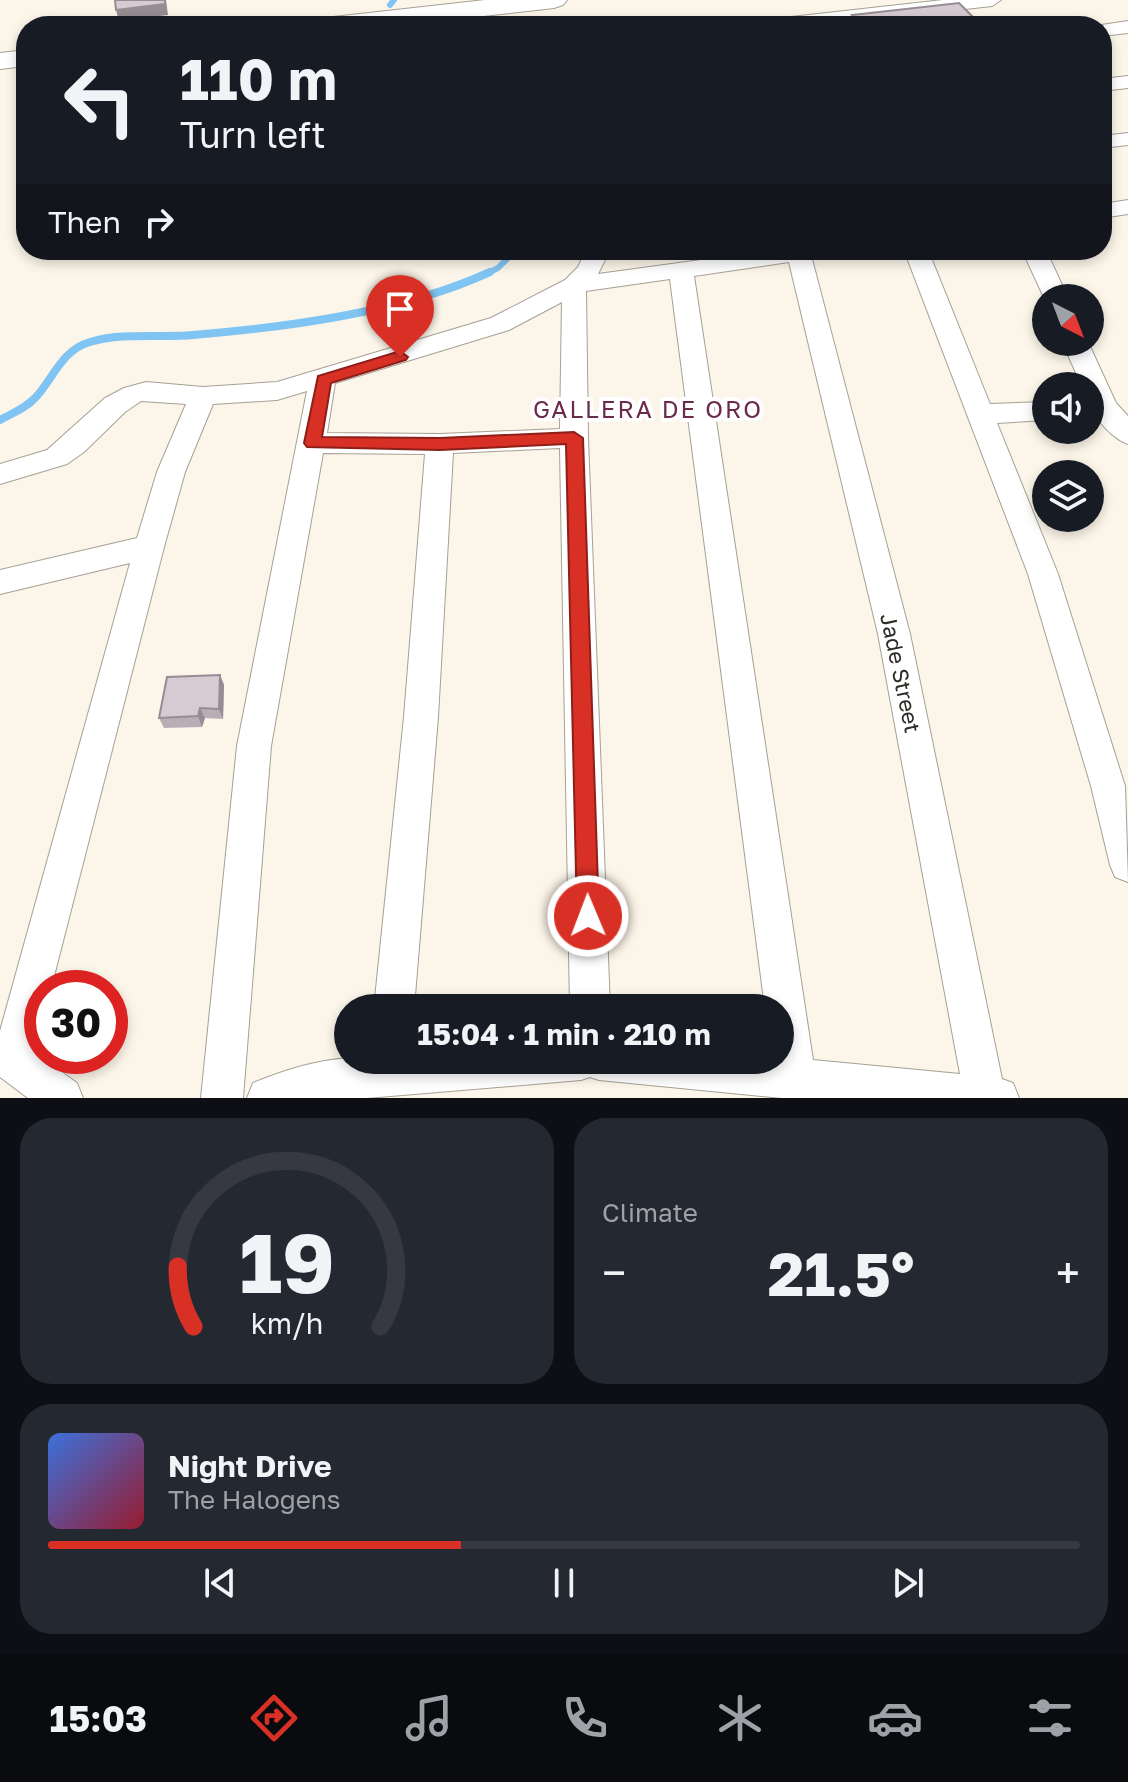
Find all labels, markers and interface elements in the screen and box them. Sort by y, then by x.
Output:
text: 110 m [180,45,337,112]
icon: left [48,48,152,152]
text: Turn left [180,113,326,156]
icon: right [137,200,181,244]
text: Then [48,204,121,240]
pin [366,275,434,357]
north arrow [1032,284,1104,356]
map controls [1032,284,1104,532]
icon: arrive [378,287,422,331]
button: sound [1032,372,1104,444]
district label: GALLERA DE ORO [533,394,763,423]
button: layers [1032,460,1104,532]
street label: Jade Street [875,611,927,735]
position arrow [546,874,630,958]
speed limit sign: 30 [24,970,128,1074]
text: 15:04 · 1 min · 210 m [417,1016,711,1052]
text: Climate [602,1197,698,1228]
text: 19 [239,1211,335,1311]
text: 21.5° [768,1237,914,1309]
text: − [602,1246,626,1299]
text: + [1056,1246,1080,1299]
text: km/h [251,1306,323,1340]
text: Night Drive [168,1448,332,1484]
text: The Halogens [168,1484,341,1515]
icon: previous [198,1561,242,1605]
icon: pause [542,1561,586,1605]
icon: next [886,1561,930,1605]
icon: directions [246,1690,302,1746]
icon: music [401,1690,457,1746]
icon: phone [557,1690,613,1746]
icon: climate [712,1690,768,1746]
icon: car [867,1690,923,1746]
icon: filters [1022,1690,1078,1746]
text: 15:03 [50,1697,147,1740]

